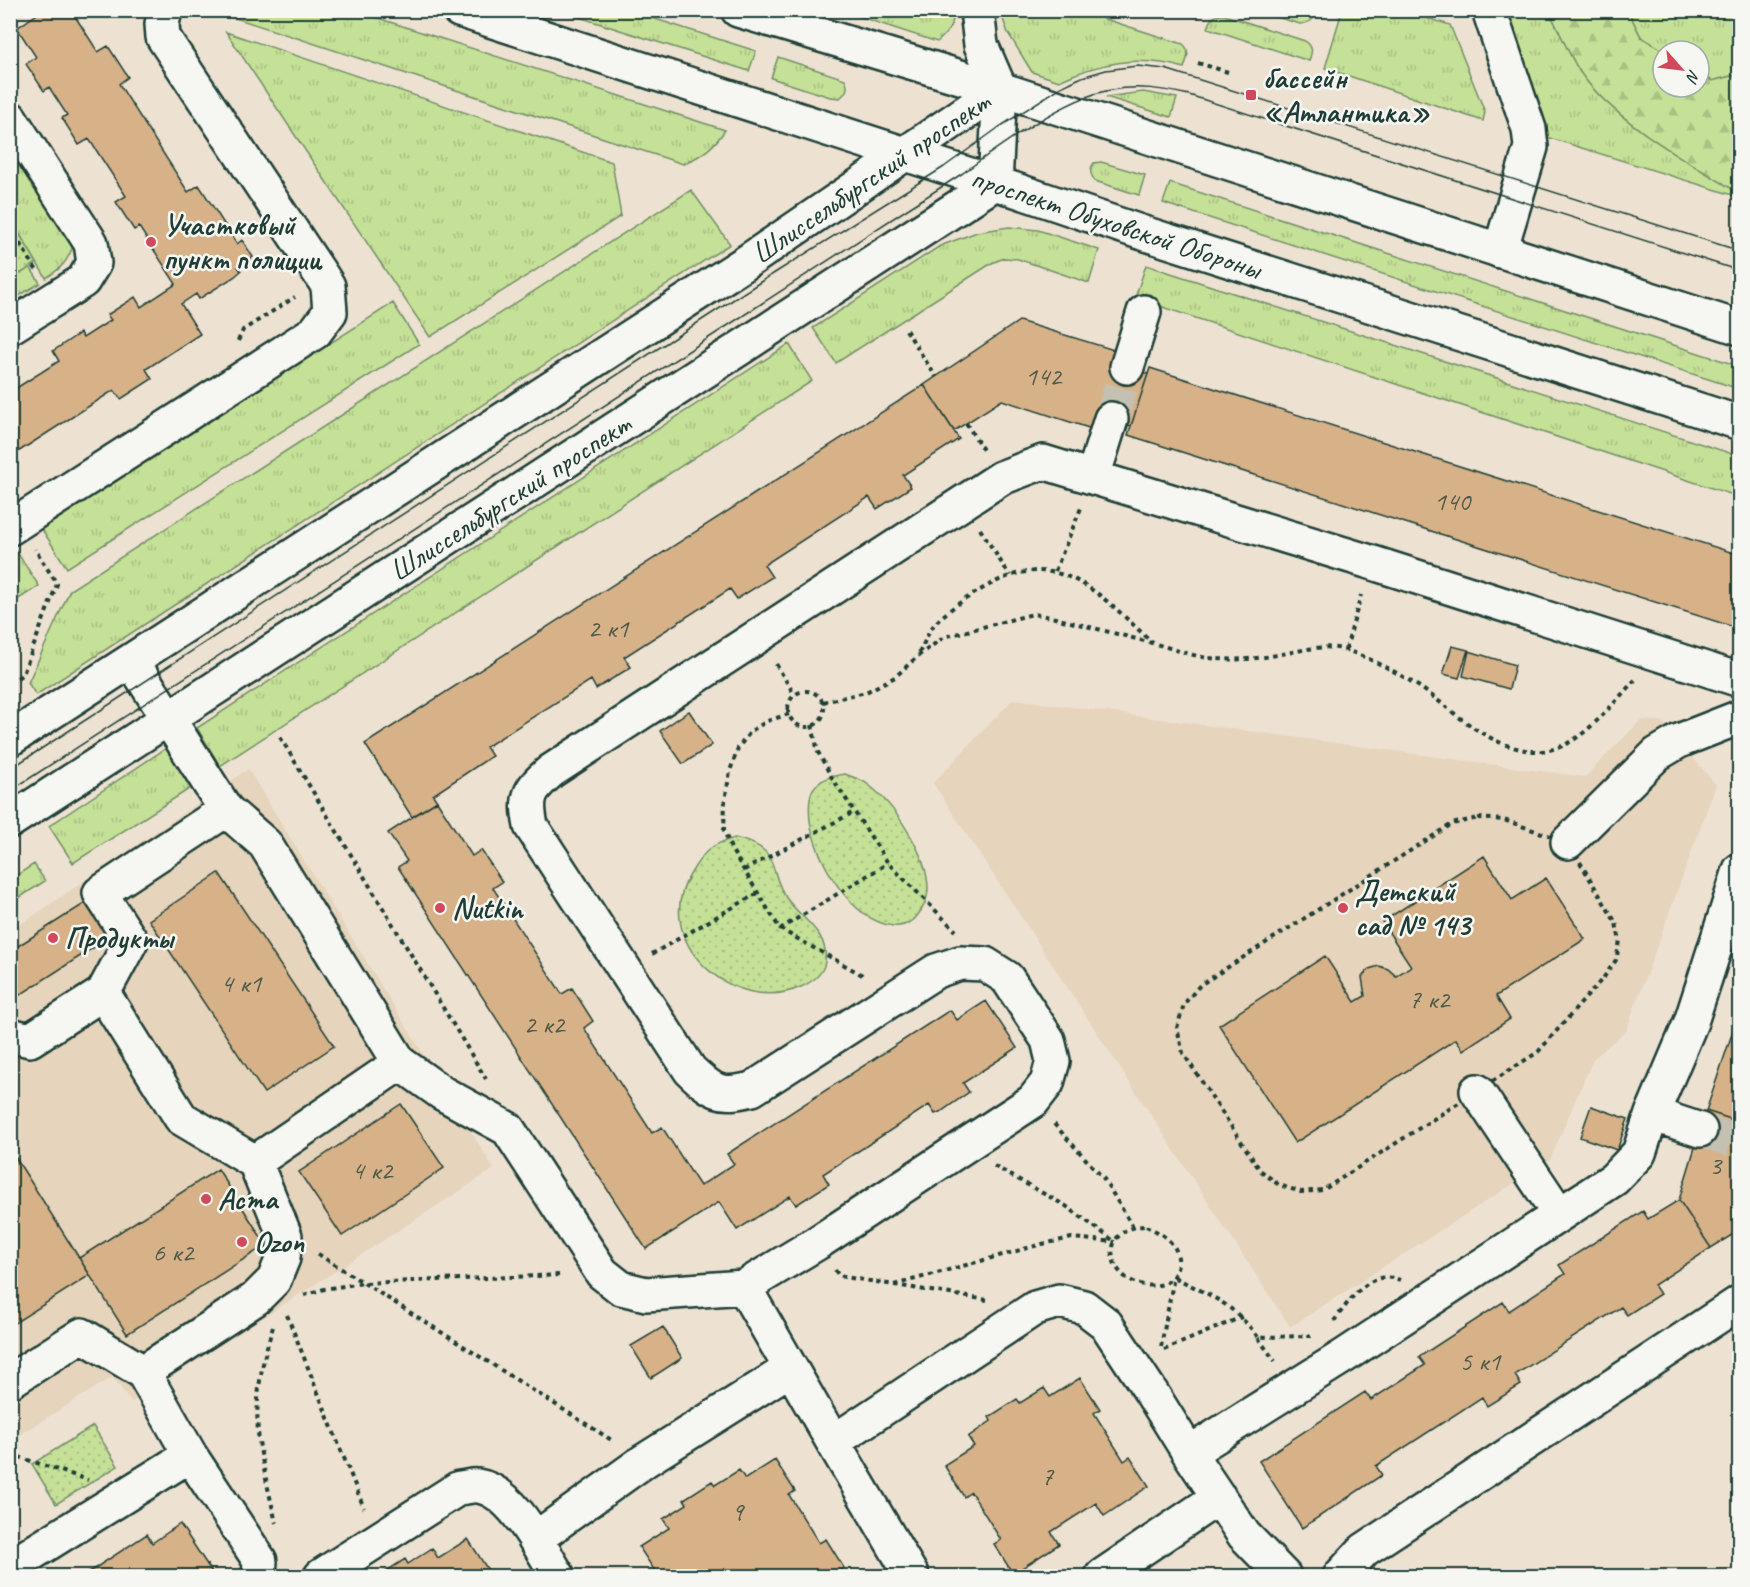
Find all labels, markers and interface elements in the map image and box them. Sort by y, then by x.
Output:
north arrow [1651,39,1711,99]
place label: бассейн «Атлантика» [1263,59,1430,131]
text: N [1681,67,1705,87]
street label: Шлиссельбургский проспект [744,82,999,272]
marker: бассейн «Атлантика» [1244,88,1258,102]
street label: проспект Обуховской Обороны [966,158,1268,288]
place label: Участковый пункт полиции [163,206,323,278]
marker: Участковый пункт полиции [144,235,158,249]
house number: 142 [1025,359,1063,393]
street label: Шлиссельбургский проспект [382,404,639,589]
house number: 140 [1434,484,1472,518]
house number: 2 к1 [588,611,630,645]
place label: Детский сад № 143 [1355,872,1472,944]
place label: Nutkin [452,889,525,927]
marker: Nutkin [433,901,447,915]
marker: Детский сад № 143 [1336,901,1350,915]
place label: Продукты [65,919,176,958]
marker: Продукты [46,931,60,945]
house number: 4 к1 [221,966,263,1000]
house number: 7 к2 [1409,982,1451,1016]
house number: 2 к2 [524,1007,566,1041]
house number: 3 [1709,1148,1723,1182]
house number: 4 к2 [352,1153,394,1187]
place label: Аста [218,1180,280,1218]
marker: Аста [199,1192,213,1206]
place label: Ozon [254,1223,305,1261]
house number: 6 к2 [153,1235,195,1269]
marker: Ozon [235,1235,249,1249]
house number: 5 к1 [1460,1344,1502,1378]
house number: 7 [1041,1459,1055,1493]
house number: 9 [731,1494,745,1528]

